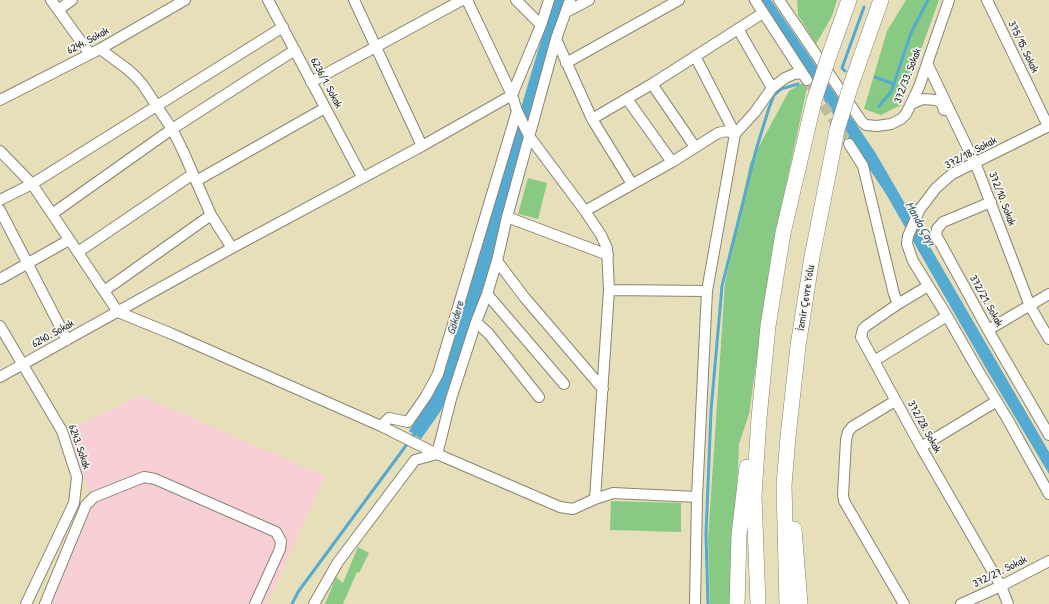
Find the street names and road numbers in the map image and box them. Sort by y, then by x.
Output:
street label: 375/15. Sokak [1005,19,1041,75]
street label: 6244. Sokak [65,24,111,58]
street label: 372/33. Sokak [891,47,925,105]
street label: 6236/1. Sokak [307,55,345,111]
street label: 372/18. Sokak [943,134,999,172]
street label: 372/10. Sokak [986,170,1018,228]
street label: İzmir Çevre Yolu [794,264,818,332]
street label: 372/21. Sokak [966,273,1006,329]
street label: 6240. Sokak [30,317,76,351]
street label: 372/28. Sokak [904,398,944,456]
street label: 6243. Sokak [65,423,93,471]
street label: 372/27. Sokak [971,553,1029,591]

